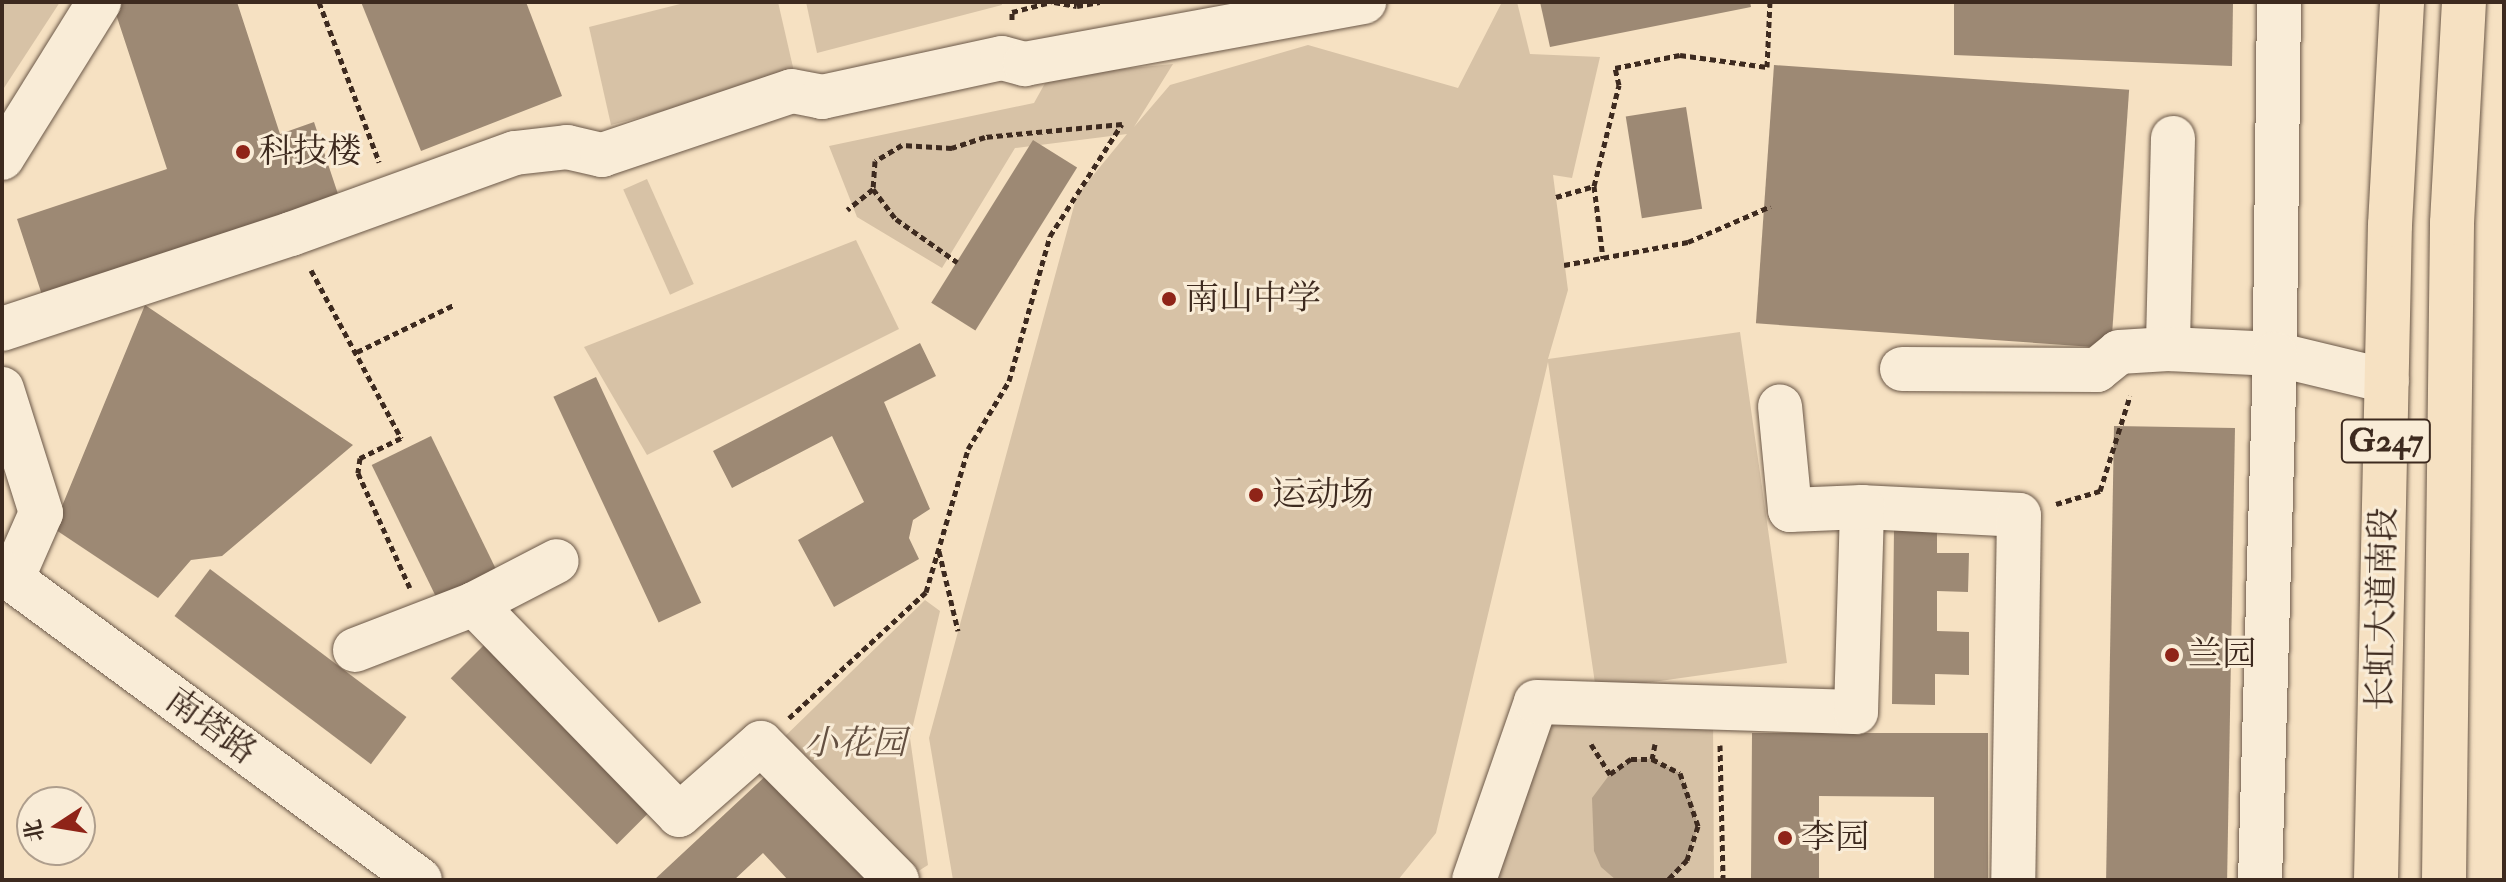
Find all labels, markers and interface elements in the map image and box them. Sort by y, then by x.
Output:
place label: 科技楼 [259,132,361,172]
marker: 科技楼 [234,143,252,161]
place label: 南山中学 [1185,279,1321,319]
marker: 南山中学 [1160,290,1178,308]
road number: G247 [2340,413,2432,469]
place label: 运动场 [1272,475,1374,515]
marker: 运动场 [1247,486,1265,504]
street label: 长虹大道南段 [2360,507,2404,711]
place label: 兰园 [2188,635,2256,675]
marker: 兰园 [2163,646,2181,664]
street label: 南塔路 [158,680,264,772]
park label: 小花园 [804,724,906,764]
north arrow [16,786,96,866]
text: 北 [18,817,50,844]
place label: 李园 [1801,818,1869,858]
marker: 李园 [1776,829,1794,847]

